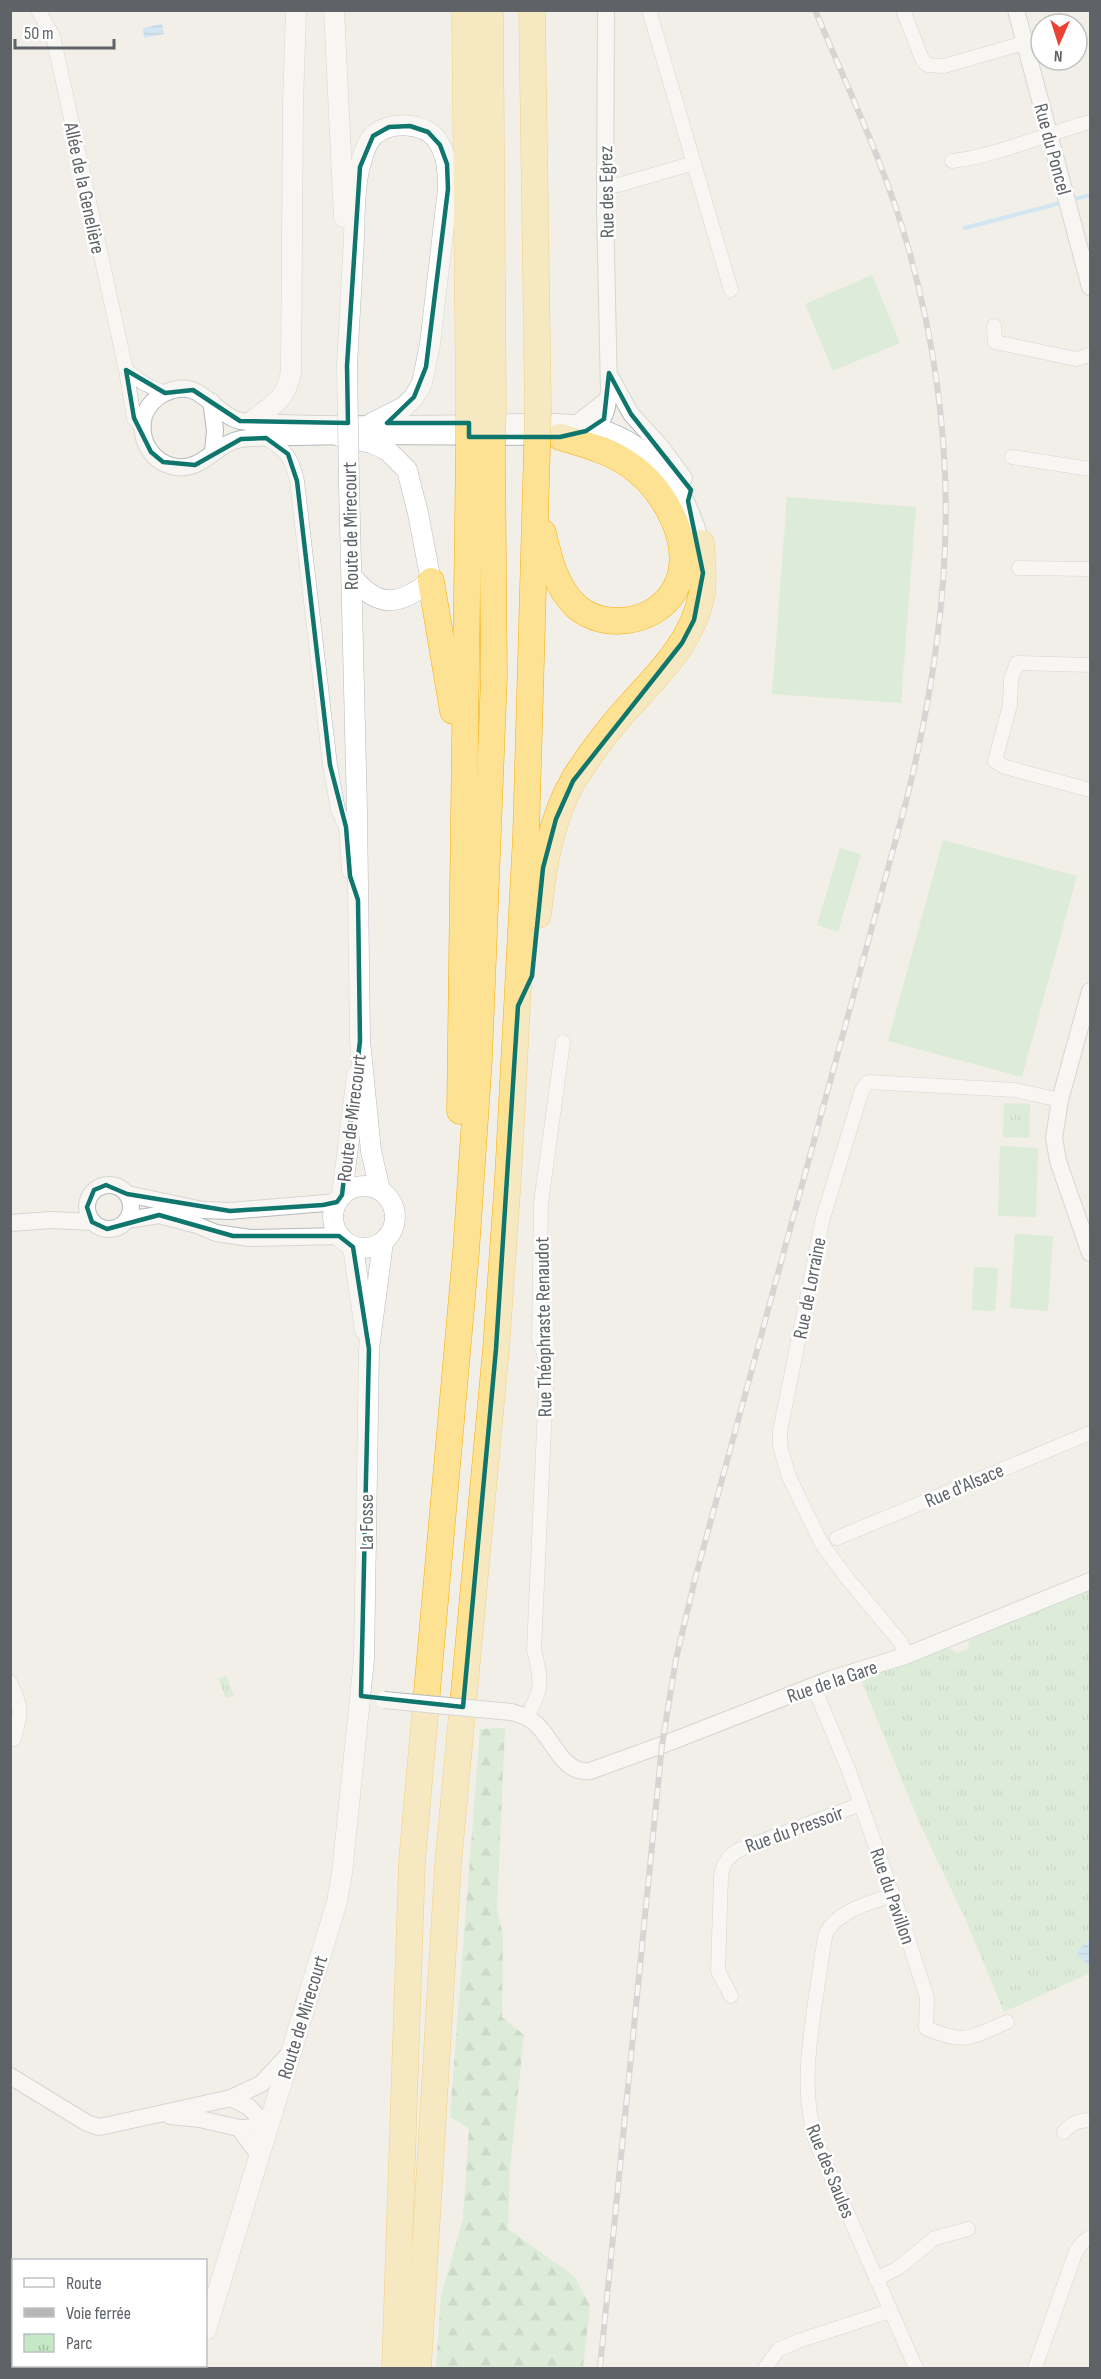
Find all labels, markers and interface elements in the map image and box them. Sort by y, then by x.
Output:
scale bar [15,12,114,50]
north arrow [1029,12,1089,72]
text: 50 m [24,23,54,44]
text: N [1054,46,1063,65]
street label: Rue du Poncel [1028,101,1076,198]
street label: Allée de la Genelière [58,119,110,256]
street label: Rue des Egrez [594,146,620,238]
street label: Route de Mirecourt [338,462,364,590]
street label: Route de Mirecourt [332,1053,372,1183]
street label: Rue de Lorraine [788,1235,832,1341]
street label: Rue Théophraste Renaudot [530,1237,558,1417]
street label: Rue d'Alsace [921,1459,1008,1513]
street label: La Fosse [355,1494,379,1550]
street label: Rue de la Gare [784,1655,881,1709]
street label: Rue du Pressoir [742,1801,847,1859]
street label: Rue du Pavillon [864,1845,920,1948]
street label: Route de Mirecourt [273,1953,333,2082]
street label: Rue des Saules [800,2121,860,2222]
legend [12,2259,207,2367]
text: Route [66,2273,102,2294]
text: Voie ferrée [66,2303,131,2324]
text: Parc [66,2333,92,2354]

